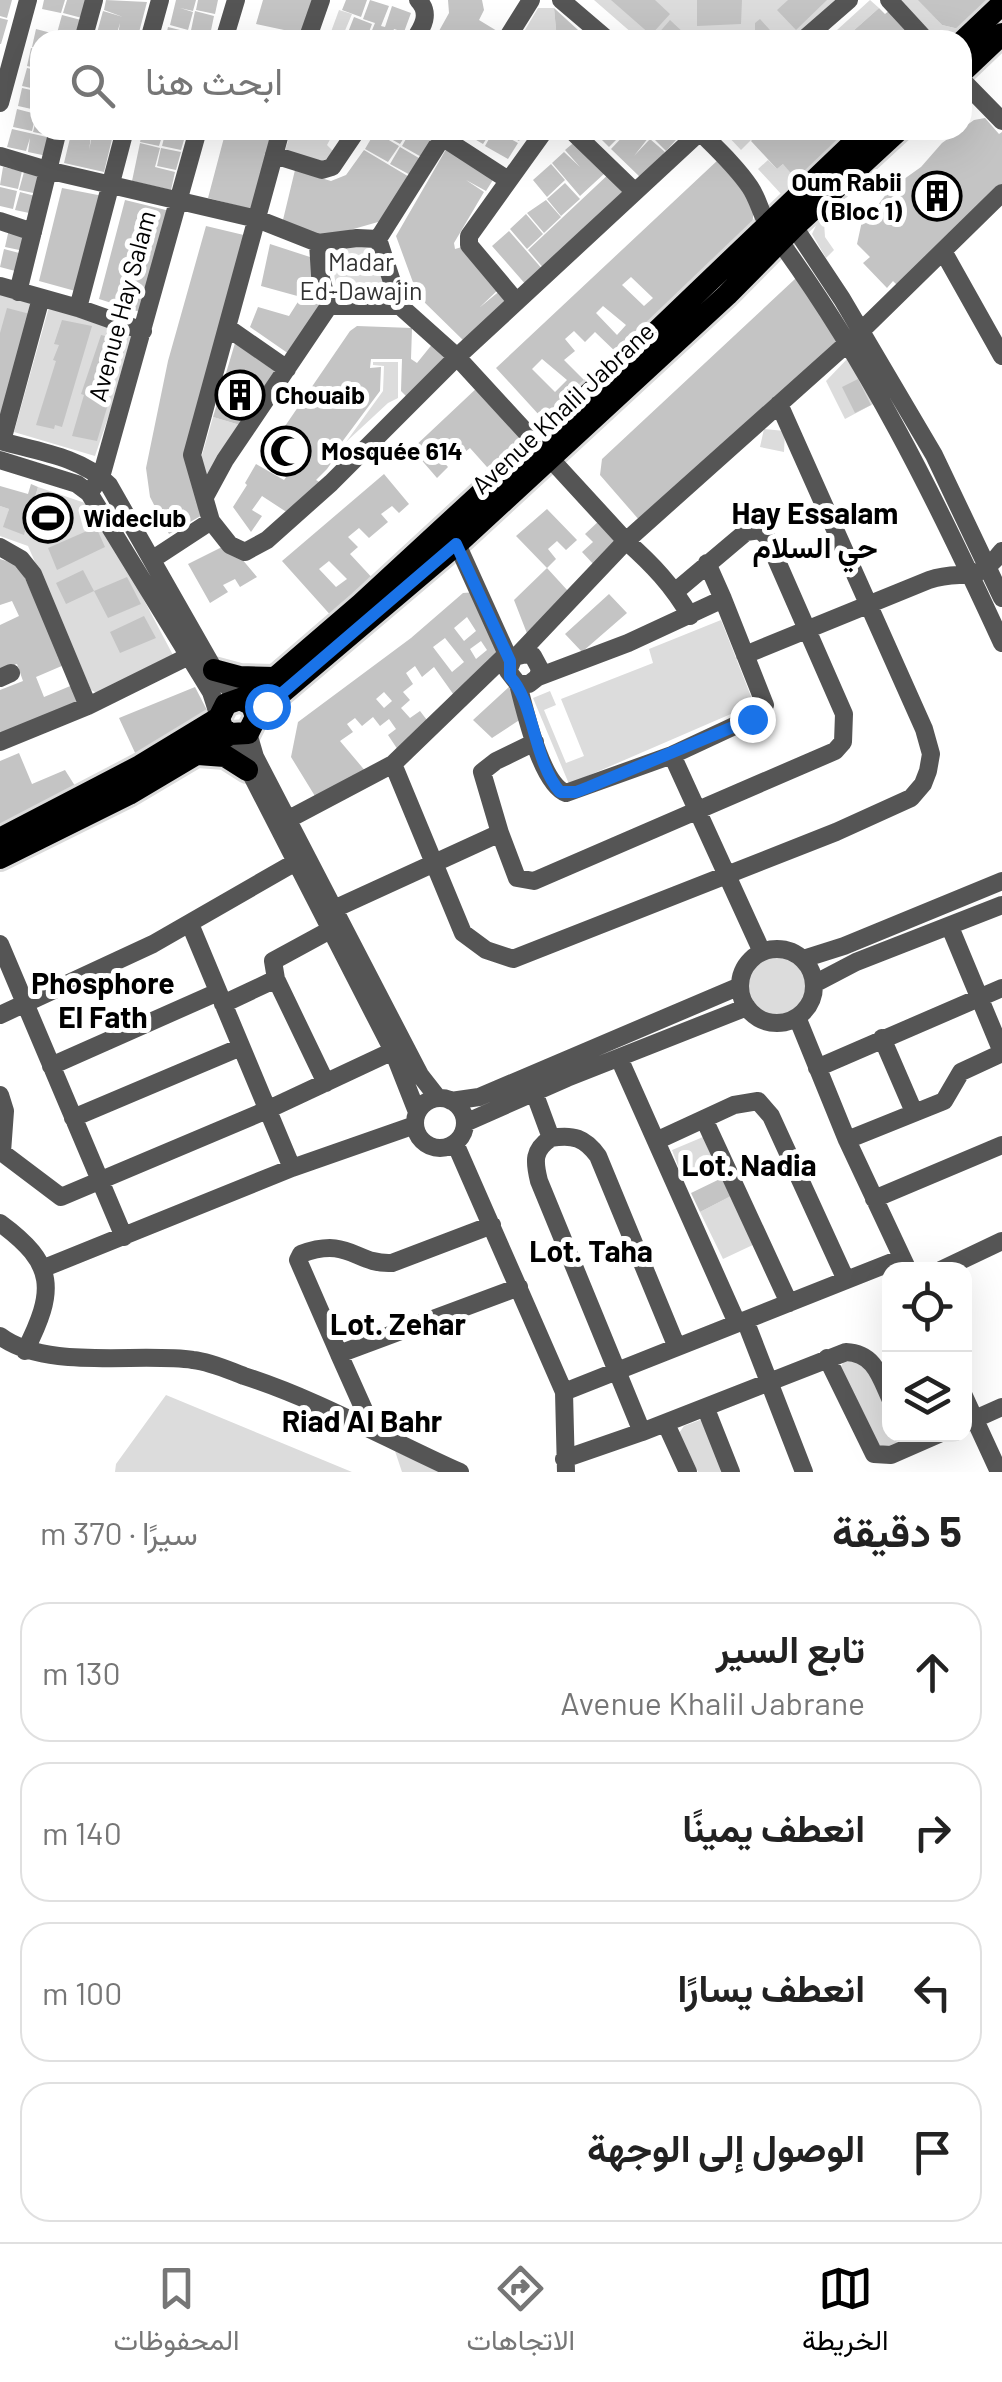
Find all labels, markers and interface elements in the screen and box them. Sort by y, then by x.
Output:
search box [30,30,972,140]
text: ابحث هنا [145,57,283,103]
icon: search [65,58,120,113]
place label: Oum Rabii (Bloc 1) [792,166,902,225]
building icon: Oum Rabii (Bloc 1) [911,170,963,222]
street label: Avenue Hay Salam [81,207,161,405]
park label: Madar Ed-Dawajin [299,246,423,305]
street label: Avenue Khalil Jabrane [465,315,660,499]
building icon: Chouaib [214,369,266,421]
place label: Chouaib [275,379,365,409]
mosque icon: Mosquée 614 [260,425,312,477]
place label: Mosquée 614 [321,435,463,465]
sports icon: Wideclub [22,492,74,544]
district label: Hay Essalam حي السلام [732,494,898,573]
place label: Wideclub [83,502,186,532]
route start [245,684,291,730]
route end [730,697,776,743]
district label: Phosphore El Fath [31,964,175,1034]
district label: Lot. Nadia [681,1146,817,1182]
district label: Lot. Taha [529,1232,653,1268]
map controls [882,1262,972,1442]
button: locate [882,1262,972,1352]
district label: Lot. Zehar [330,1305,466,1341]
button: layers [882,1352,972,1442]
district label: Riad Al Bahr [282,1402,443,1438]
text: 5 دقيقة [832,1505,962,1555]
text: سيرًا · 370 m [40,1513,198,1551]
text: تابع السير [716,1625,865,1671]
icon: ahead [905,1645,960,1700]
text: 130 m [42,1653,121,1691]
text: Avenue Khalil Jabrane [560,1683,865,1721]
text: انعطف يمينًا [682,1804,865,1850]
icon: right [905,1805,960,1860]
text: 140 m [42,1813,122,1851]
text: انعطف يسارًا [678,1964,865,2010]
icon: left [905,1965,960,2020]
text: 100 m [42,1973,122,2011]
text: الوصول إلى الوجهة [587,2124,865,2170]
icon: arrive [905,2125,960,2180]
tab: المحفوظات [113,2261,240,2365]
tab: الاتجاهات [466,2261,575,2365]
tab: الخريطة [802,2261,889,2365]

